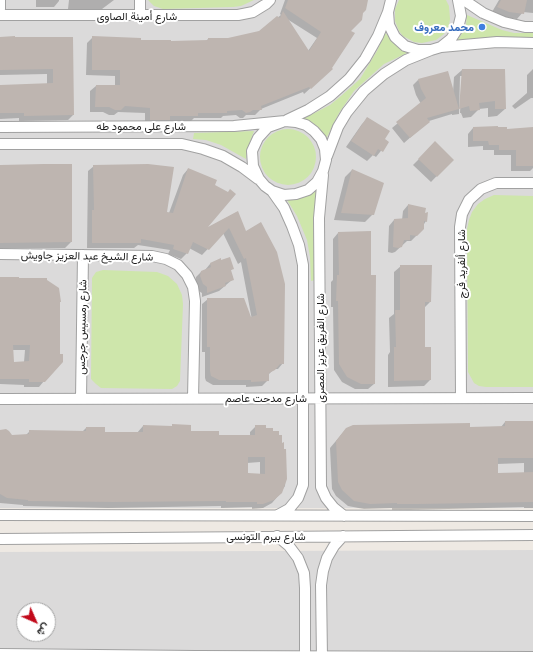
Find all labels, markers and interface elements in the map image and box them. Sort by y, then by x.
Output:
street label: شارع أمينة الصاوى [97,9,177,23]
place label: محمد معروف [414,20,474,34]
marker: محمد معروف [477,22,487,32]
street label: شارع على محمود طه [96,119,186,133]
street label: شارع ألفريد فرج [454,229,468,299]
street label: شارع الشيخ عبد العزيز جاويش [21,248,153,264]
street label: شارع رمسيس جرجس [75,279,89,375]
street label: شارع الفريق عزيز المصرى [313,293,327,403]
street label: شارع مدحت عاصم [225,391,307,405]
street label: شارع بيرم التونسى [226,529,306,543]
north arrow [16,602,56,642]
text: ش [35,621,53,639]

